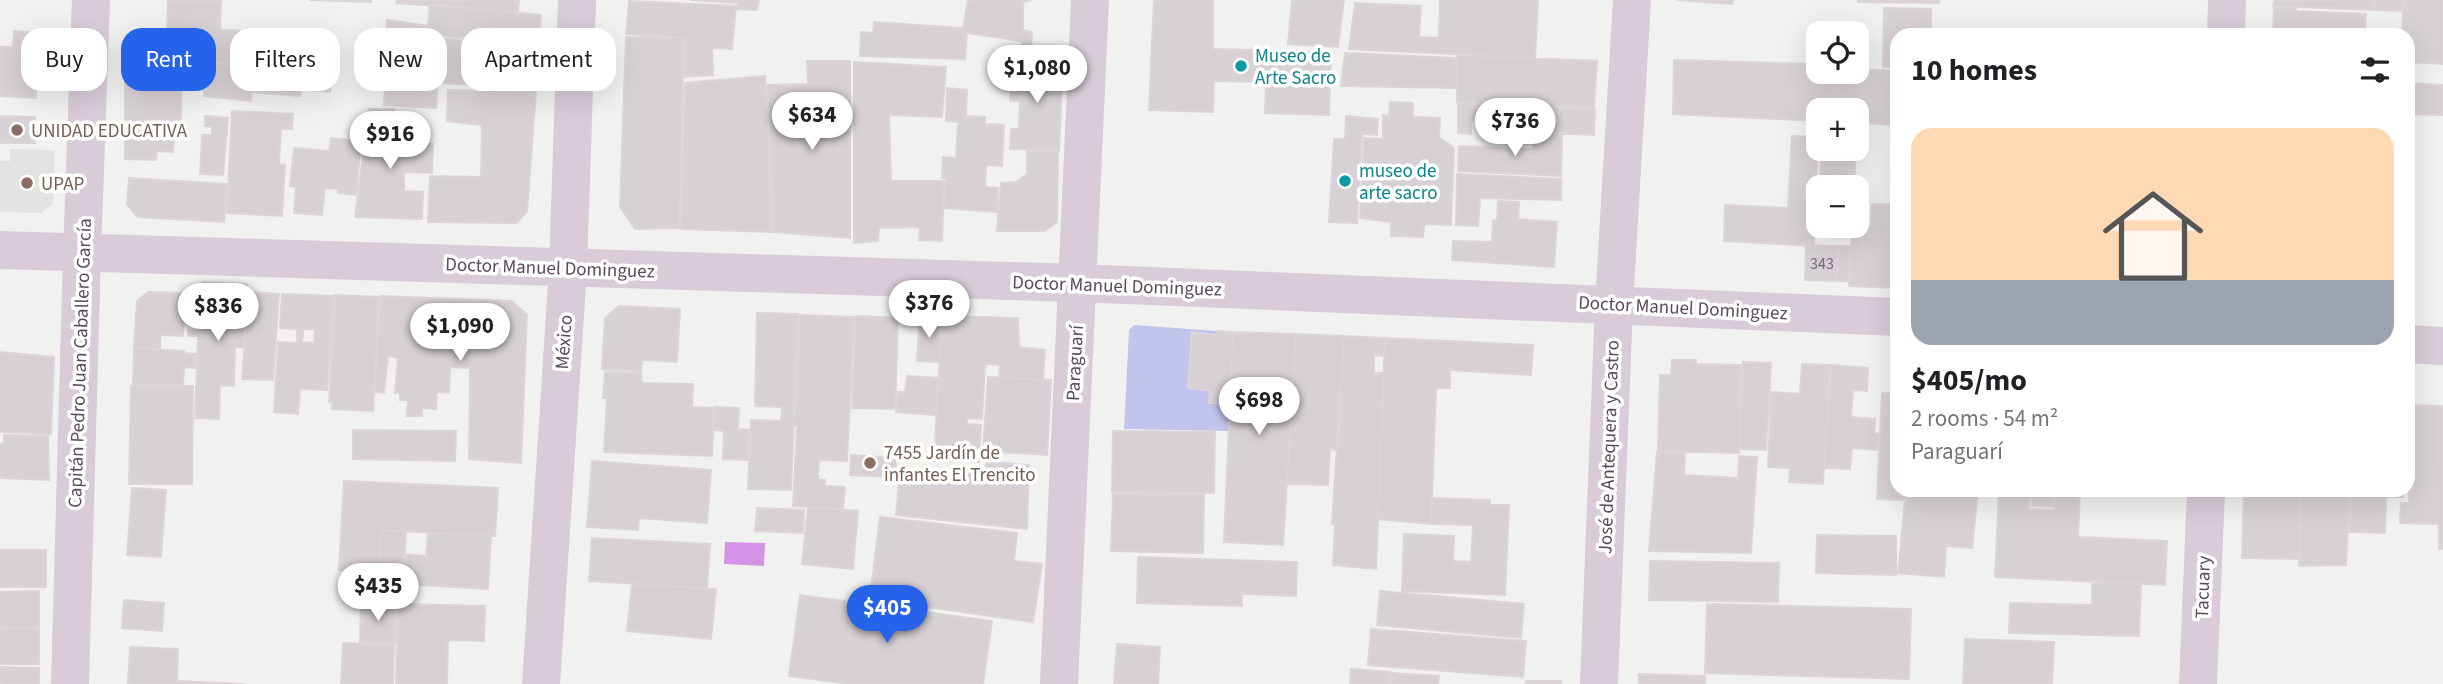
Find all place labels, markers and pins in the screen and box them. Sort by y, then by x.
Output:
place label: Museo de Arte Sacro [1255,43,1336,92]
pin: $1,080 [980,46,1094,105]
marker: Museo de Arte Sacro [1233,58,1249,74]
pin: $634 [771,92,853,152]
pin: $736 [1474,99,1556,158]
pin: $916 [349,111,431,171]
place label: UNIDAD EDUCATIVA [31,118,188,145]
marker: UNIDAD EDUCATIVA [9,122,25,138]
place label: museo de arte sacro [1359,158,1437,207]
place label: UPAP [41,171,84,198]
marker: museo de arte sacro [1337,173,1353,189]
marker: UPAP [19,175,35,191]
pin: $376 [888,280,970,340]
pin: $836 [177,284,259,343]
pin: $1,090 [403,304,517,363]
pin: $698 [1218,378,1300,437]
place label: 7455 Jardín de infantes El Trencito [884,440,1036,489]
marker: 7455 Jardín de infantes El Trencito [862,455,878,471]
pin: $435 [337,564,419,623]
pin: $405 [846,586,928,645]

